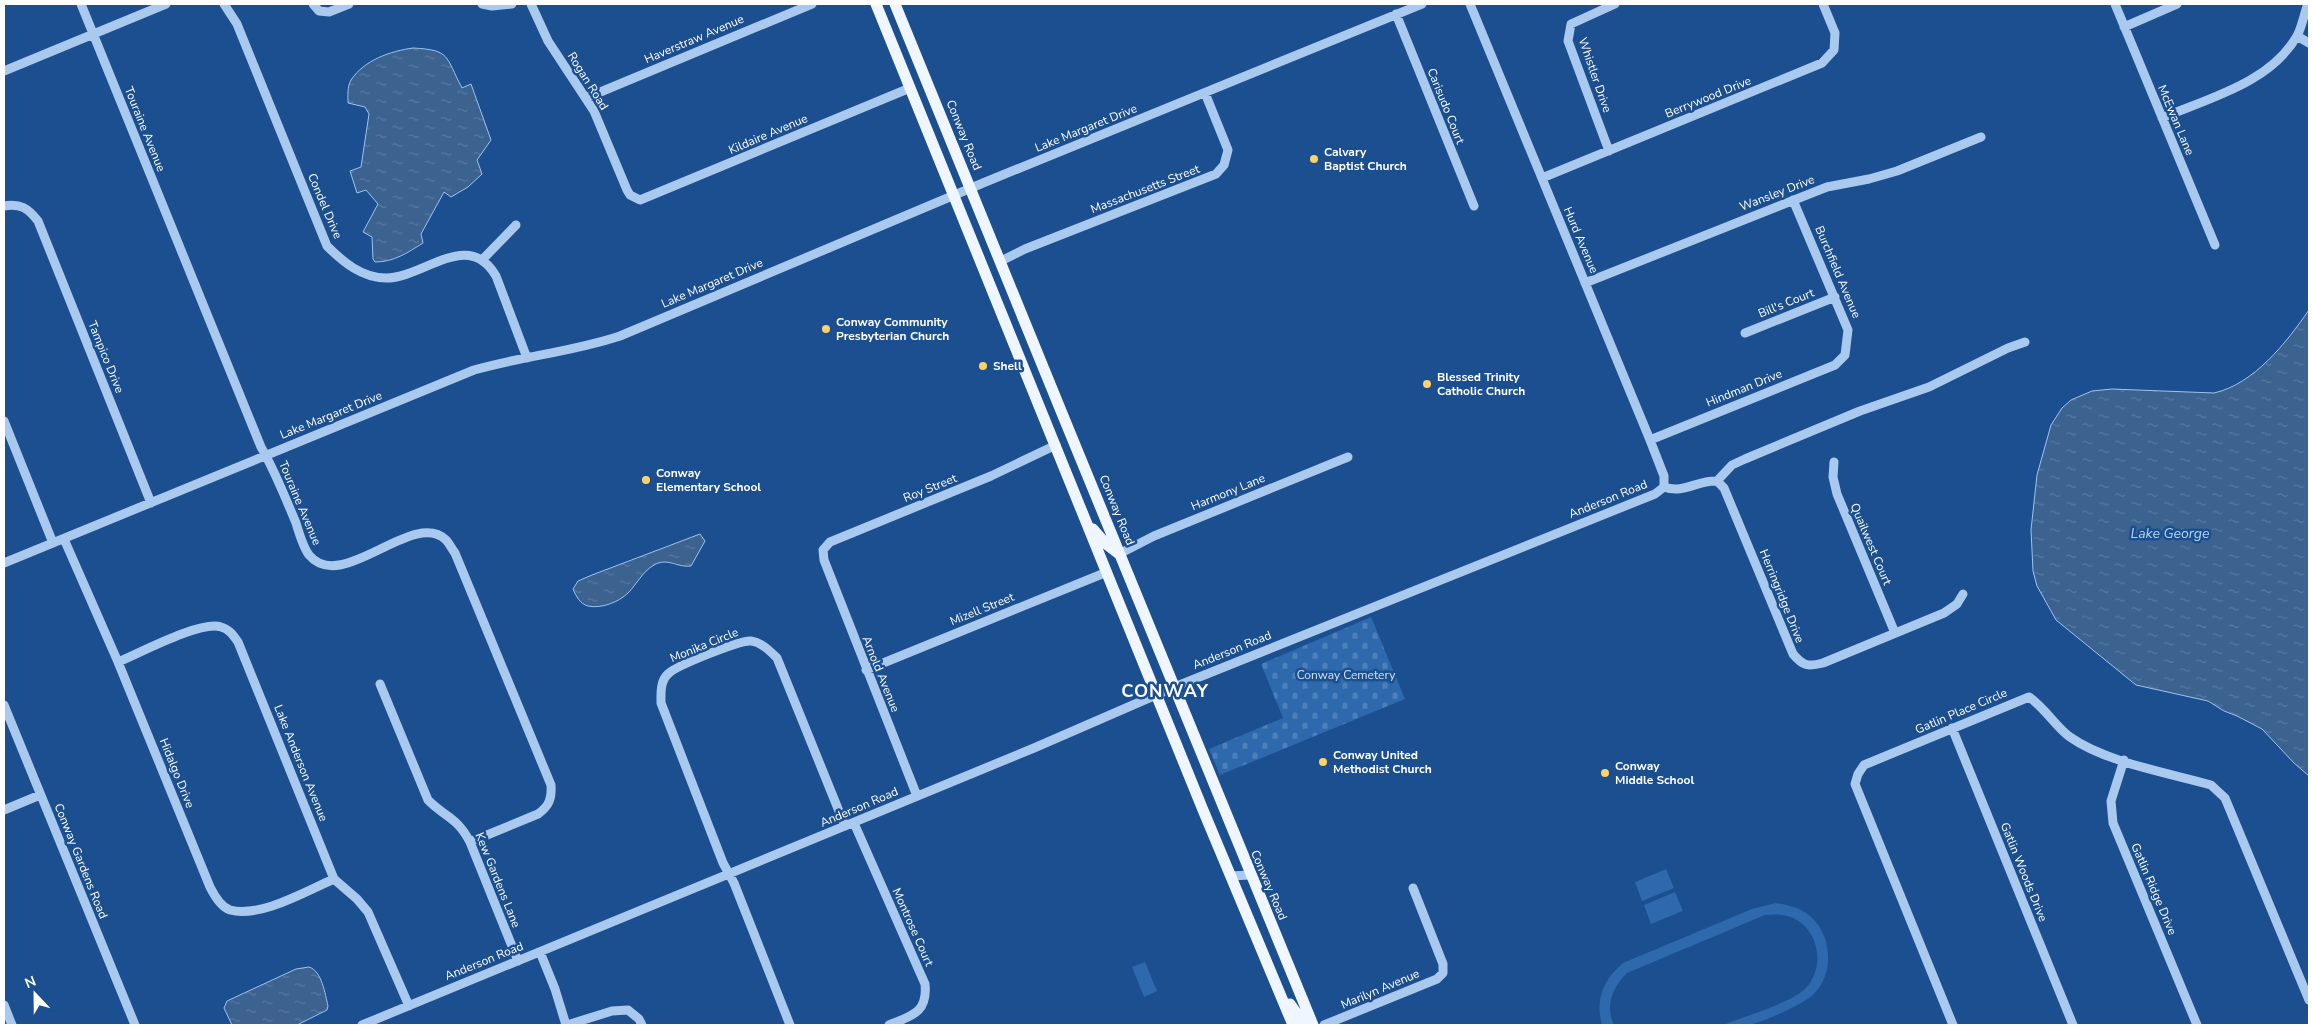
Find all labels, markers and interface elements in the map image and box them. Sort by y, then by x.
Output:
street label: Haverstraw Avenue [642,11,746,67]
street label: Whistler Drive [1575,35,1615,115]
street label: Rogan Road [564,49,612,113]
street label: Carisudo Court [1424,66,1469,147]
street label: Berrywood Drive [1662,72,1754,122]
street label: McEwan Lane [2154,82,2198,158]
street label: Touraine Avenue [121,84,169,174]
street label: Conway Road [943,97,985,173]
street label: Lake Margaret Drive [1033,100,1139,156]
street label: Kildaire Avenue [726,110,810,158]
place label: Calvary Baptist Church [1324,144,1407,174]
marker: Calvary Baptist Church [1308,153,1320,165]
street label: Massachusetts Street [1088,161,1203,217]
street label: Condel Drive [304,171,346,241]
street label: Wansley Drive [1737,171,1817,215]
street label: Hurd Avenue [1560,204,1602,276]
street label: Burchfield Avenue [1811,223,1865,321]
street label: Lake Margaret Drive [659,254,765,312]
street label: Bill's Court [1756,284,1817,321]
place label: Conway Community Presbyterian Church [836,314,949,344]
street label: Tampico Drive [84,319,128,395]
marker: Conway Community Presbyterian Church [820,323,832,335]
place label: Shell [993,358,1022,374]
marker: Shell [977,360,989,372]
street label: Hindman Drive [1704,365,1784,411]
place label: Blessed Trinity Catholic Church [1437,369,1525,399]
marker: Blessed Trinity Catholic Church [1421,378,1433,390]
street label: Lake Margaret Drive [278,387,384,443]
street label: Touraine Avenue [275,458,325,548]
place label: Conway Elementary School [656,465,761,495]
street label: Roy Street [901,470,960,506]
street label: Harmony Lane [1188,470,1268,514]
street label: Conway Road [1096,472,1138,548]
marker: Conway Elementary School [640,474,652,486]
street label: Anderson Road [1566,476,1650,522]
street label: Quailwest Court [1846,500,1896,588]
water label: Lake George [2131,524,2210,543]
street label: Herringridge Drive [1756,547,1808,645]
street label: Mizell Street [948,589,1017,629]
street label: Monika Circle [667,624,741,666]
street label: Anderson Road [1190,627,1274,673]
street label: Arnold Avenue [858,633,904,715]
park label: Conway Cemetery [1297,667,1396,683]
district label: CONWAY [1121,679,1209,703]
street label: Gatlin Place Circle [1913,684,2009,738]
street label: Lake Anderson Avenue [270,702,332,824]
street label: Hidalgo Drive [156,736,198,810]
place label: Conway United Methodist Church [1333,747,1432,777]
marker: Conway United Methodist Church [1317,756,1329,768]
place label: Conway Middle School [1615,758,1694,788]
marker: Conway Middle School [1599,767,1611,779]
street label: Anderson Road [817,783,901,831]
street label: Conway Gardens Road [51,801,111,921]
street label: Gatlin Woods Drive [1997,820,2051,924]
street label: Kew Gardens Lane [472,830,524,930]
street label: Gatlin Ridge Drive [2127,841,2181,937]
street label: Conway Road [1247,848,1291,922]
street label: Montrose Court [889,885,938,969]
street label: Anderson Road [442,938,526,984]
street label: Marilyn Avenue [1338,965,1422,1013]
north arrow [10,969,60,1019]
text: N [22,972,39,993]

